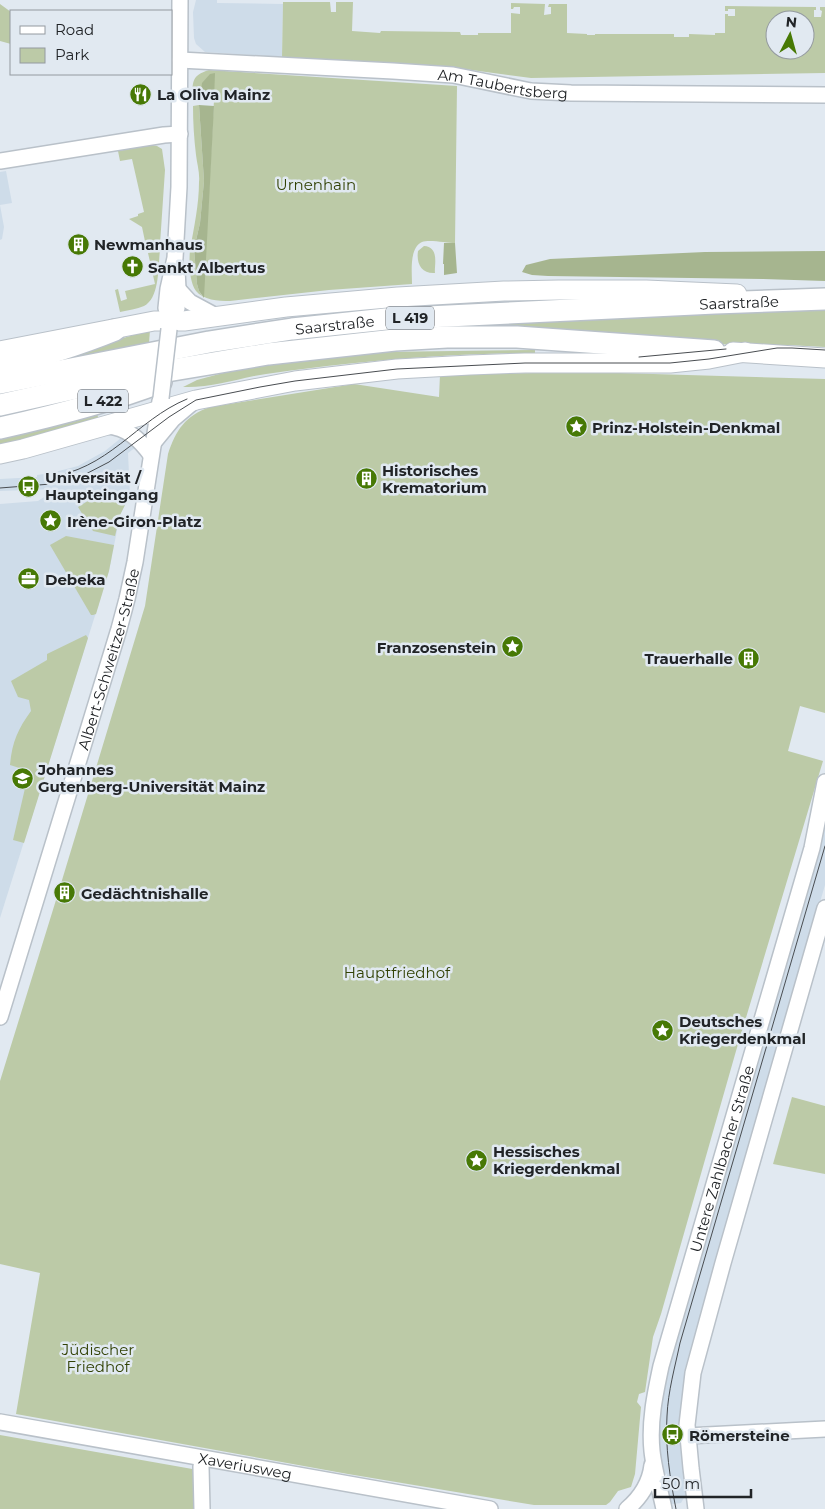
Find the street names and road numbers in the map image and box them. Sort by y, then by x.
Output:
street label: Am Taubertsberg [437,64,568,102]
street label: Saarstraße [699,291,779,313]
road number: L 419 [386,306,434,330]
street label: Saarstraße [294,311,375,338]
road number: L 422 [78,390,128,412]
street label: Albert-Schweitzer-Straße [73,567,143,752]
street label: Untere Zahlbacher Straße [685,1063,758,1254]
street label: Xaveriusweg [197,1448,294,1483]

